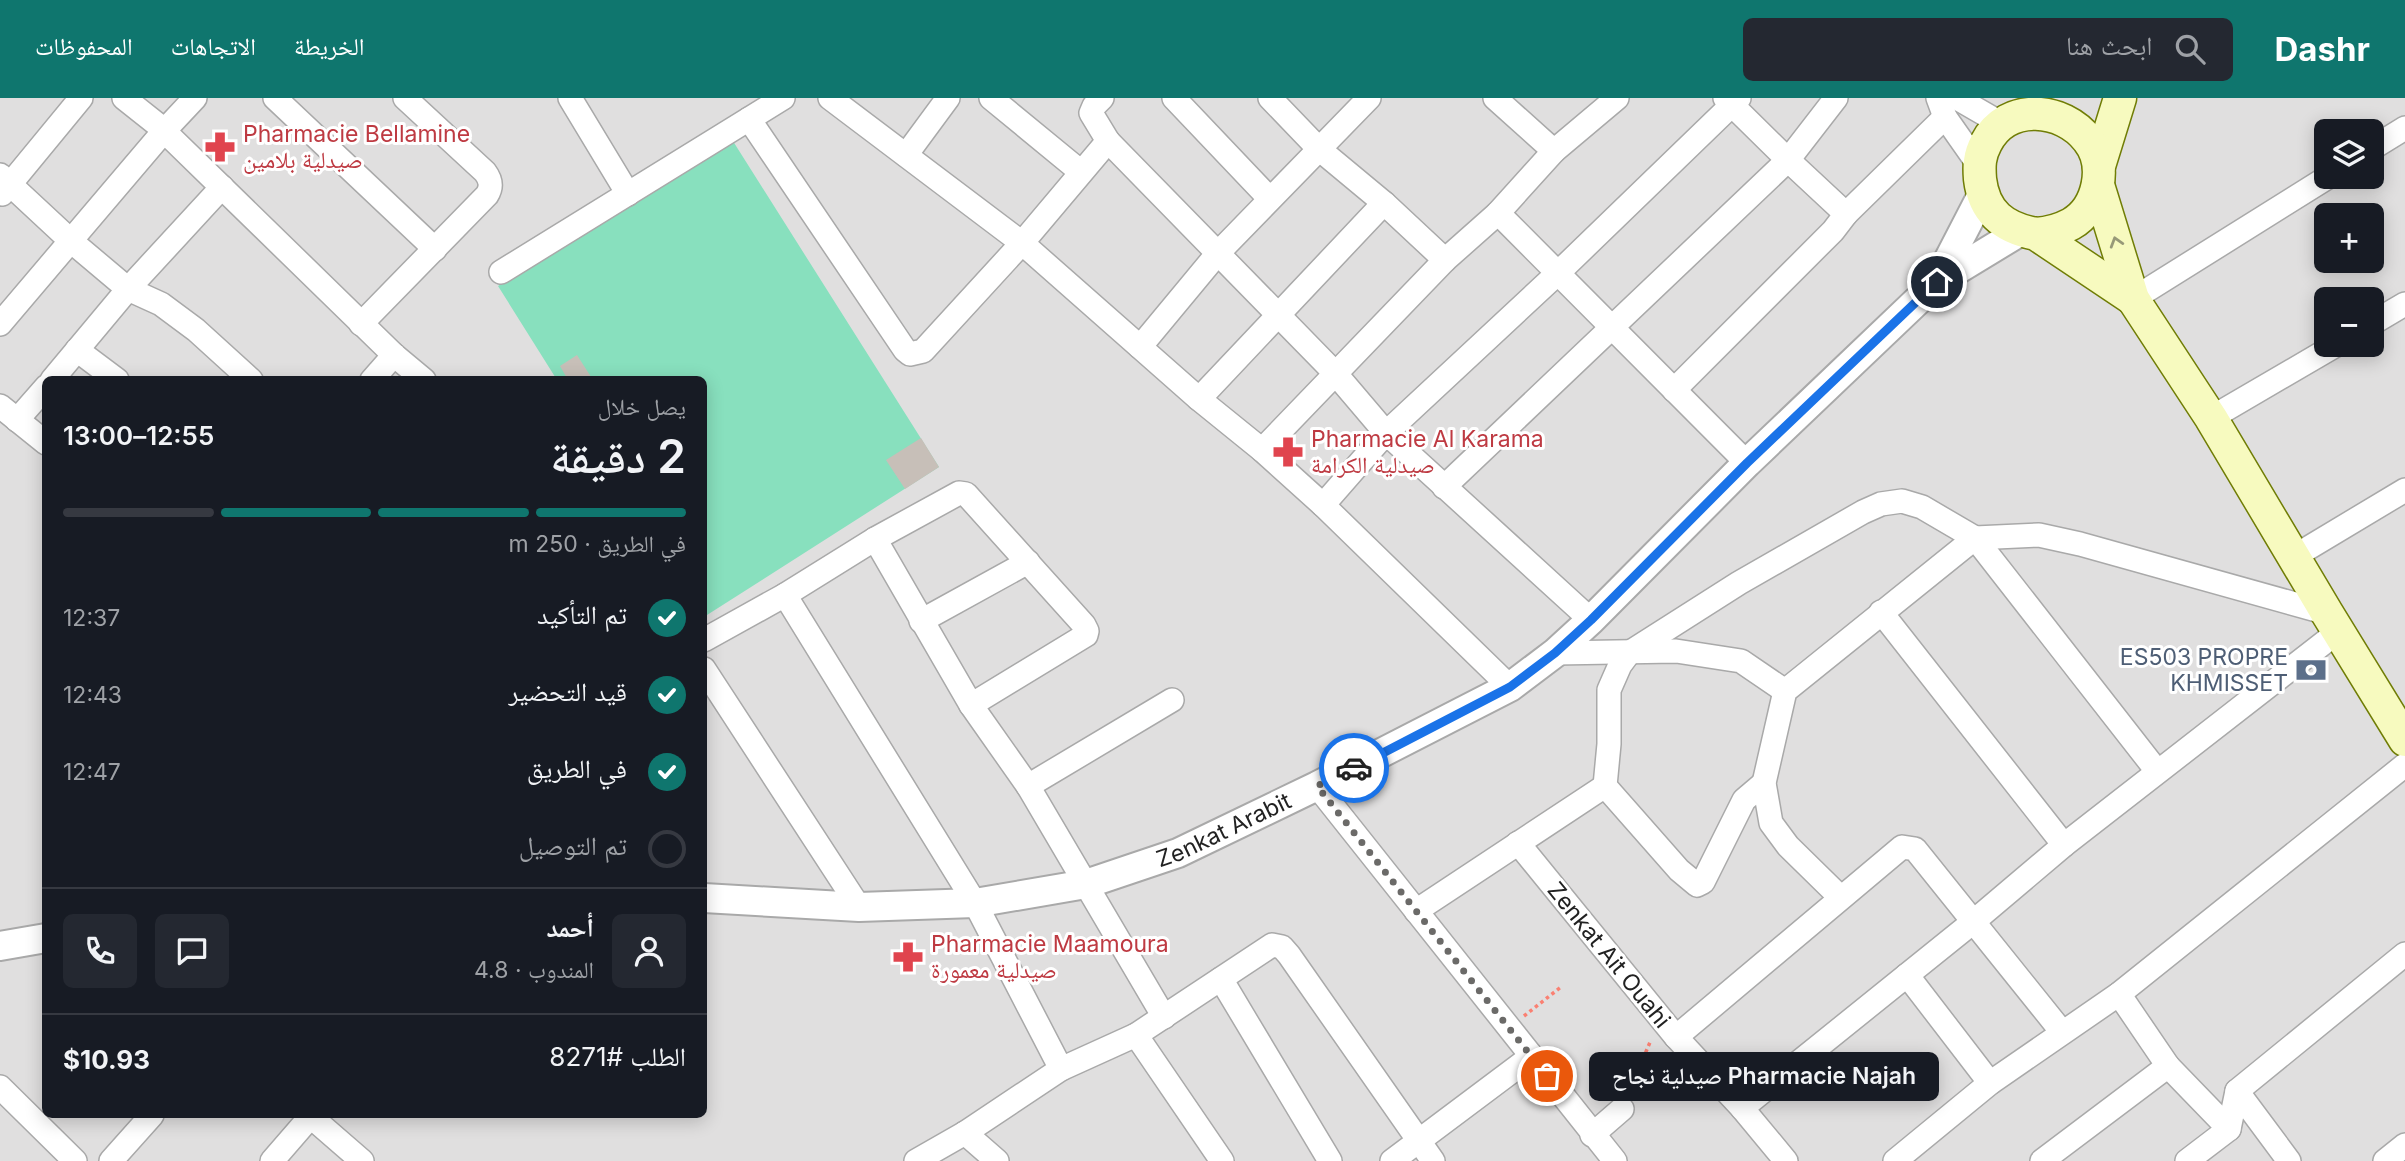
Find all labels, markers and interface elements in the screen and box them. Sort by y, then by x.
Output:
search box [1743,18,2233,81]
text: Dashr [2275,29,2370,69]
text: ابحث هنا [2066,30,2153,61]
icon: search [2171,30,2209,68]
text: المحفوظات [35,32,133,61]
text: الاتجاهات [171,32,256,61]
text: الخريطة [294,32,365,61]
map controls [2314,119,2384,357]
button: layers [2314,119,2384,189]
place label: Pharmacie Bellamine صيدلية بلامين [243,120,470,174]
pharmacy icon: Pharmacie Bellamine صيدلية بلامين [203,130,237,164]
button: + [2314,203,2384,273]
one-way arrow [2109,236,2124,248]
pin [1907,252,1967,312]
icon: home [1918,263,1956,301]
button: − [2314,287,2384,357]
text: يصل خلال [598,393,686,421]
text: 12:55–13:00 [63,420,214,451]
place label: Pharmacie Al Karama صيدلية الكرامة [1311,425,1544,479]
text: 2 دقيقة [550,428,686,484]
pharmacy icon: Pharmacie Al Karama صيدلية الكرامة [1271,435,1305,469]
text: في الطريق · 250 m [509,530,686,558]
text: تم التأكيد [537,599,627,630]
icon: check [648,599,686,637]
text: 12:37 [63,604,120,632]
place label: ES503 PROPRE KHMISSET [2120,643,2288,697]
bank icon: ES503 PROPRE KHMISSET [2294,653,2328,687]
text: قيد التحضير [509,676,627,707]
icon: check [648,676,686,714]
text: 12:43 [63,681,122,709]
courier [1319,733,1389,803]
icon: car [1335,749,1373,787]
text: في الطريق [527,753,627,784]
icon: check [648,753,686,791]
text: 12:47 [63,758,121,786]
street label: Zenkat Arabit [1153,786,1296,873]
text: تم التوصيل [519,830,627,861]
street label: Zenkat Ait Ouahi [1542,876,1676,1034]
text: أحمد [546,912,594,943]
button: phone [63,914,137,988]
button: chat [155,914,229,988]
button: person [612,914,686,988]
place label: Pharmacie Maamoura صيدلية معمورة [931,930,1169,984]
pharmacy icon: Pharmacie Maamoura صيدلية معمورة [891,940,925,974]
text: المندوب · 4.8 [474,956,594,984]
text: الطلب #8271 [549,1041,686,1072]
text: $10.93 [63,1044,150,1075]
pin [1517,1046,1577,1106]
callout: Pharmacie Najah صيدلية نجاح [1589,1052,1939,1100]
icon: bag [1528,1057,1566,1095]
text: Pharmacie Najah صيدلية نجاح [1612,1062,1916,1090]

